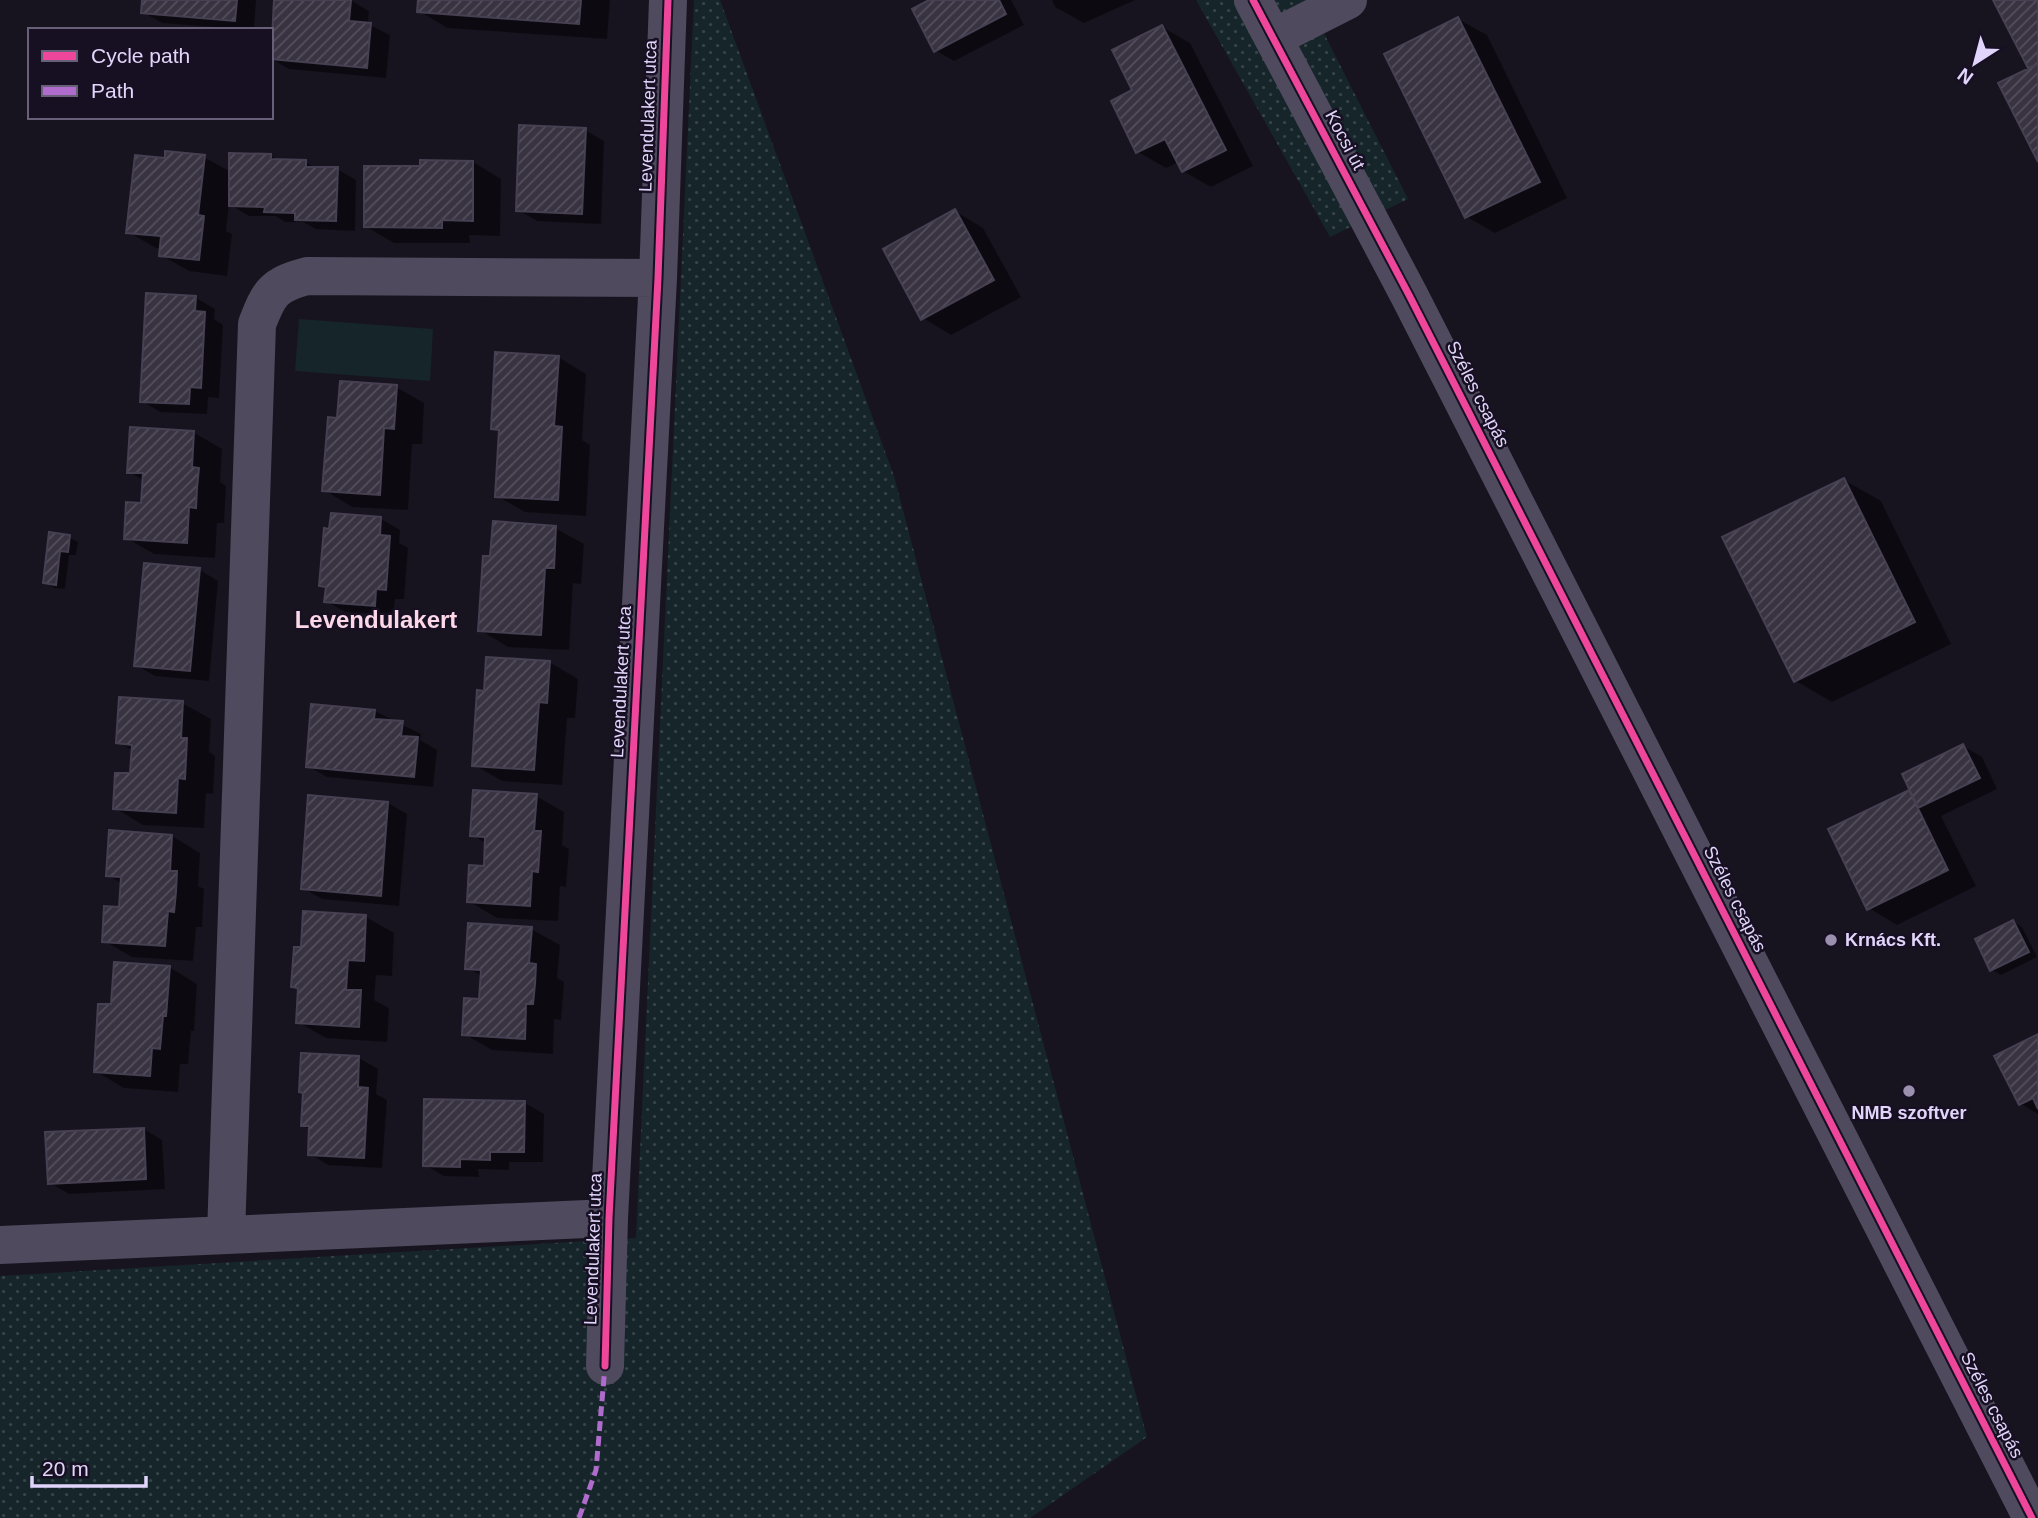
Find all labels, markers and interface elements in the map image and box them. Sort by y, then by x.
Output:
legend [28,28,273,119]
north arrow [1940,28,2010,98]
street label: Levendulakert utca [635,39,661,192]
text: Cycle path [91,44,190,67]
text: N [1954,64,1977,89]
text: Path [91,79,134,102]
street label: Kocsi út [1321,107,1369,173]
street label: Széles csapás [1443,338,1513,450]
street label: Levendulakert utca [607,605,635,758]
district label: Levendulakert [295,606,457,633]
street label: Széles csapás [1700,843,1770,955]
place label: Krnács Kft. [1845,930,1941,950]
marker: Krnács Kft. [1823,932,1839,948]
marker: NMB szoftver [1901,1083,1917,1099]
place label: NMB szoftver [1851,1103,1967,1123]
street label: Levendulakert utca [580,1172,606,1325]
street label: Széles csapás [1957,1349,2027,1461]
scale bar [32,1444,145,1488]
text: 20 m [42,1457,89,1480]

